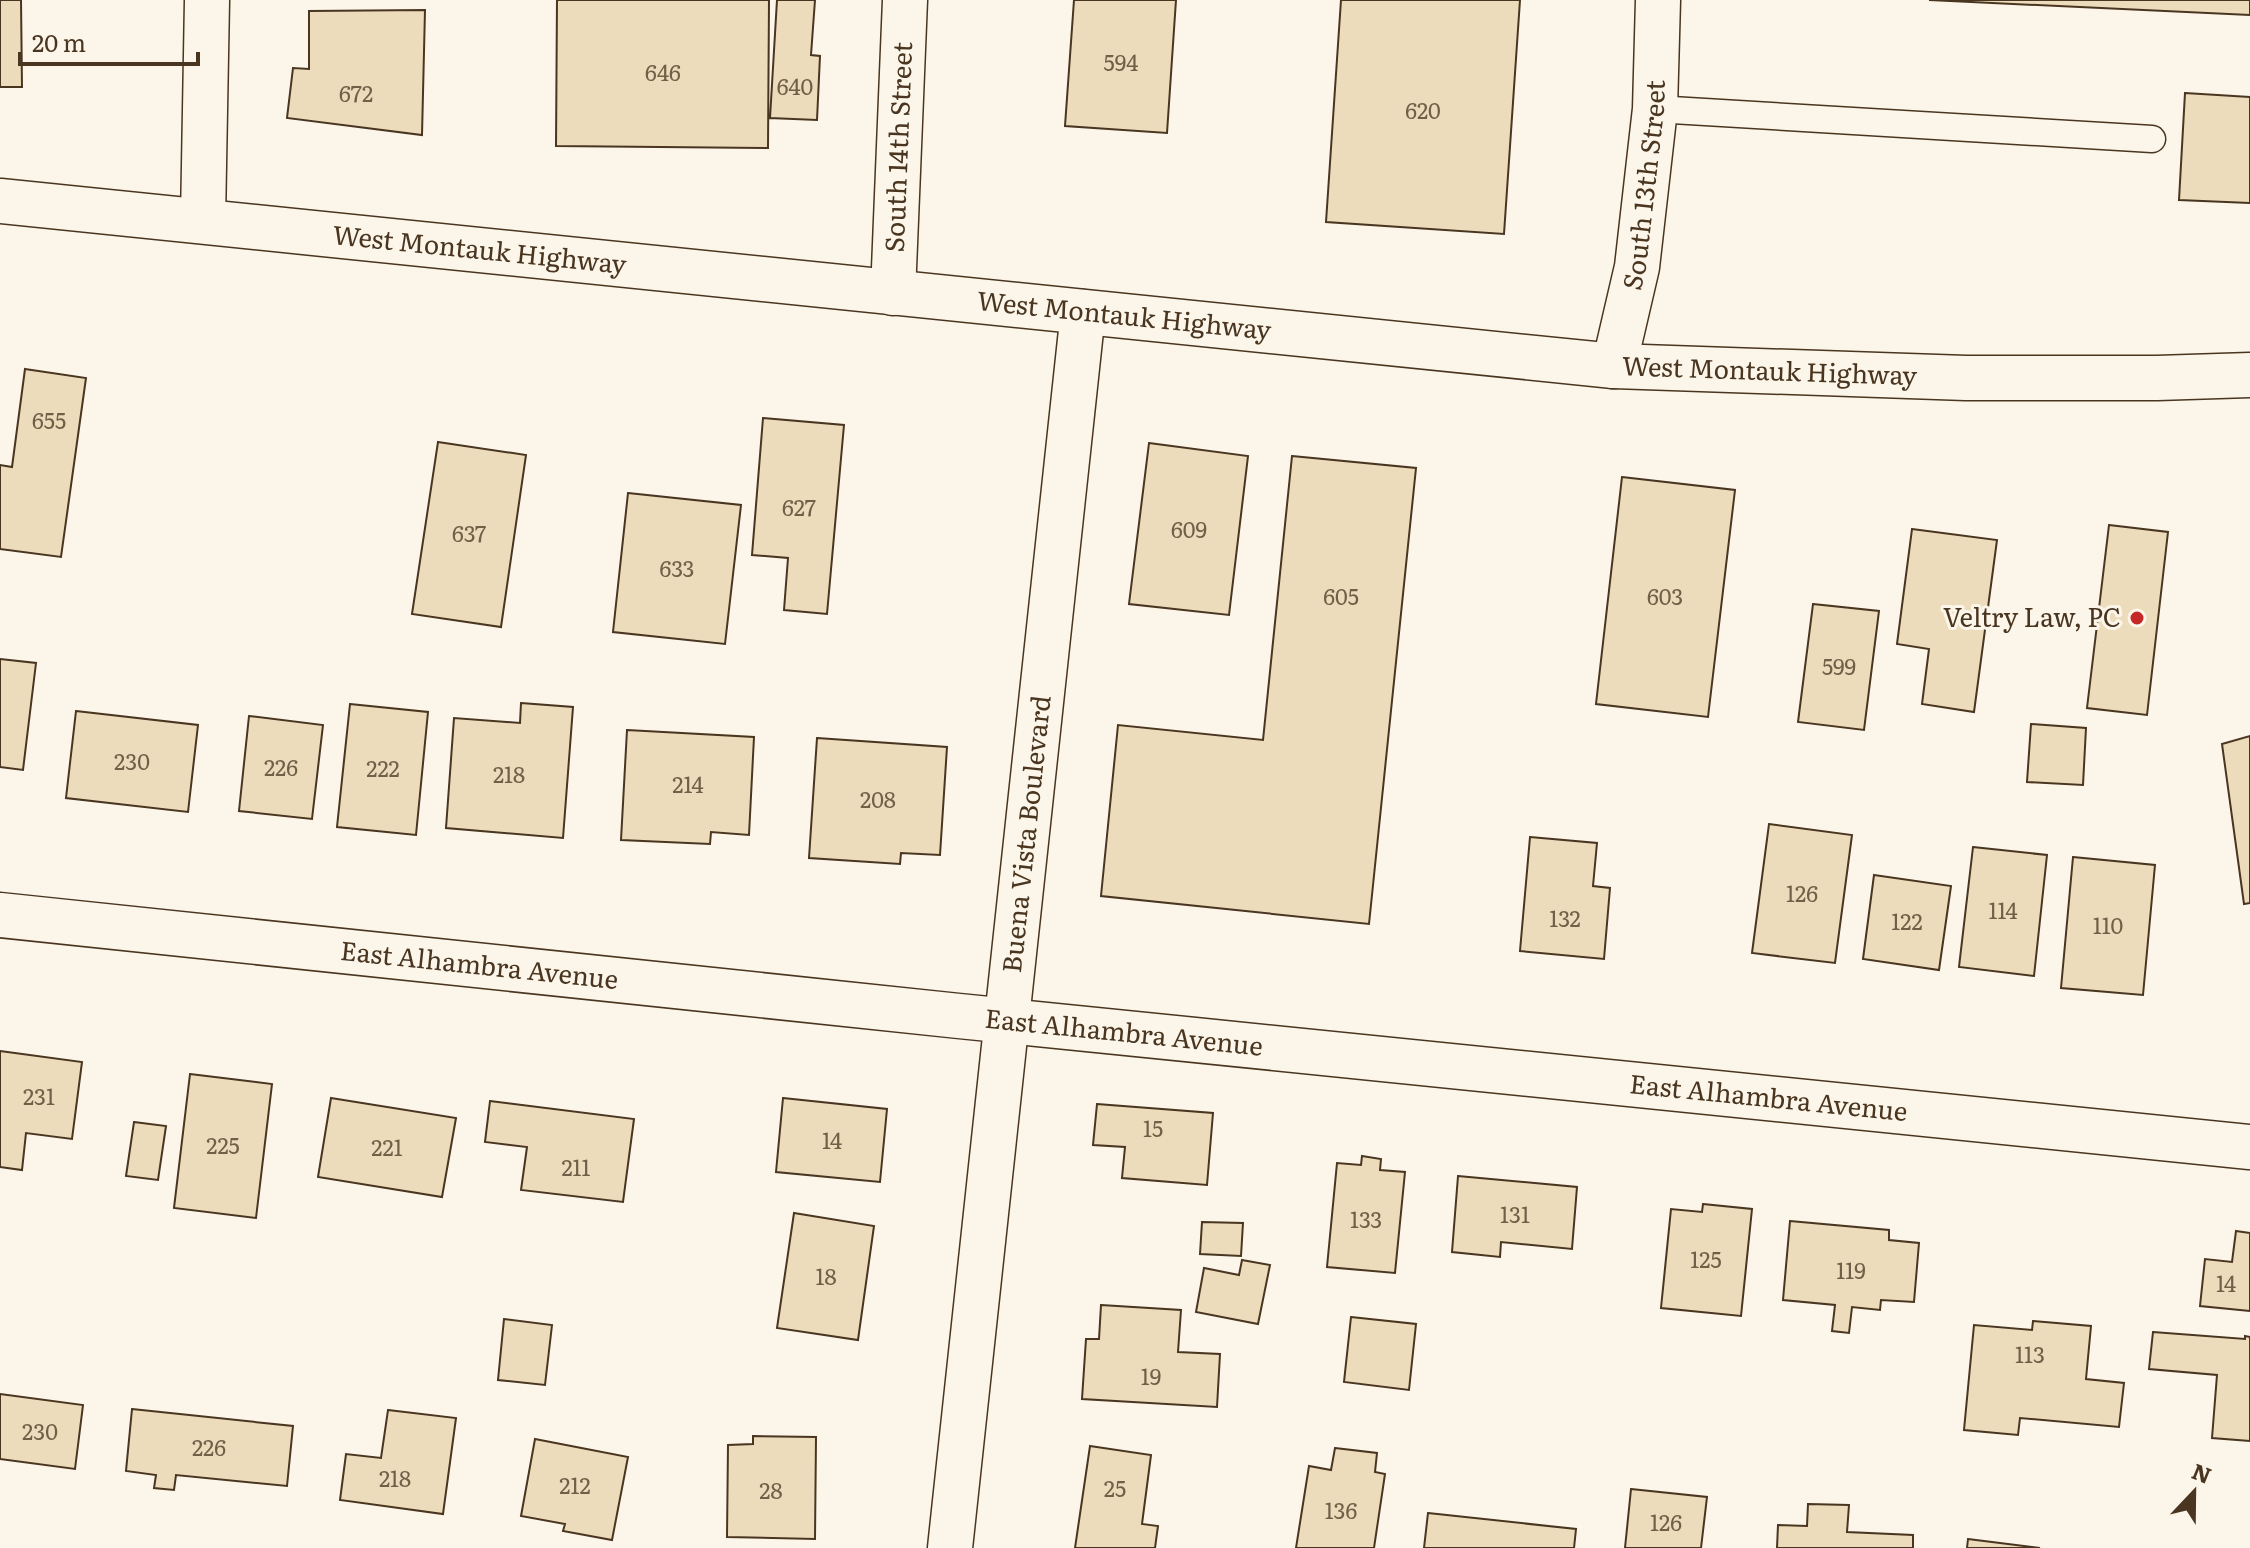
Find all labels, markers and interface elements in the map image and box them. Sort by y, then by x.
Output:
scale bar [20,16,198,66]
text: 20 m [32,24,86,59]
street label: South 14th Street [873,41,920,253]
house number: 594 [1104,45,1138,78]
house number: 646 [645,55,681,88]
house number: 640 [777,69,813,102]
house number: 672 [339,76,373,109]
street label: South 13th Street [1610,79,1673,294]
house number: 620 [1405,93,1441,126]
street label: West Montauk Highway [331,213,629,282]
street label: West Montauk Highway [976,279,1273,348]
street label: West Montauk Highway [1621,344,1918,393]
house number: 655 [32,403,66,436]
house number: 627 [782,490,816,523]
house number: 609 [1171,512,1207,545]
house number: 637 [452,516,486,549]
house number: 633 [659,551,695,584]
house number: 605 [1323,579,1359,612]
house number: 603 [1647,579,1683,612]
place label: Veltry Law, PC [1943,596,2121,635]
marker: Veltry Law, PC [2128,609,2146,627]
house number: 599 [1822,649,1856,682]
street label: Buena Vista Boulevard [990,693,1059,975]
house number: 230 [114,744,150,777]
house number: 226 [264,750,298,783]
house number: 222 [366,751,400,784]
house number: 218 [493,757,525,790]
house number: 214 [672,767,704,800]
house number: 208 [860,782,896,815]
house number: 126 [1786,876,1818,909]
house number: 114 [1988,893,2018,926]
house number: 132 [1549,901,1581,934]
house number: 122 [1891,904,1923,937]
house number: 110 [2093,908,2123,941]
street label: East Alhambra Avenue [339,929,620,997]
street label: East Alhambra Avenue [983,997,1265,1064]
street label: East Alhambra Avenue [1628,1062,1910,1129]
house number: 231 [23,1079,55,1112]
house number: 15 [1143,1111,1163,1144]
house number: 14 [822,1123,842,1156]
house number: 225 [206,1128,240,1161]
house number: 221 [371,1130,403,1163]
house number: 211 [561,1150,591,1183]
house number: 131 [1500,1197,1530,1230]
house number: 133 [1350,1202,1382,1235]
house number: 125 [1690,1242,1722,1275]
house number: 119 [1836,1253,1866,1286]
house number: 18 [815,1259,837,1292]
house number: 14 [2216,1266,2236,1299]
house number: 113 [2015,1337,2045,1370]
house number: 19 [1141,1359,1161,1392]
house number: 230 [22,1414,58,1447]
house number: 226 [192,1430,226,1463]
north arrow [2154,1452,2234,1532]
text: N [2187,1453,2217,1491]
house number: 218 [379,1461,411,1494]
house number: 212 [559,1468,591,1501]
house number: 25 [1104,1471,1126,1504]
house number: 28 [759,1473,783,1506]
house number: 136 [1325,1493,1358,1526]
house number: 126 [1650,1505,1682,1538]

